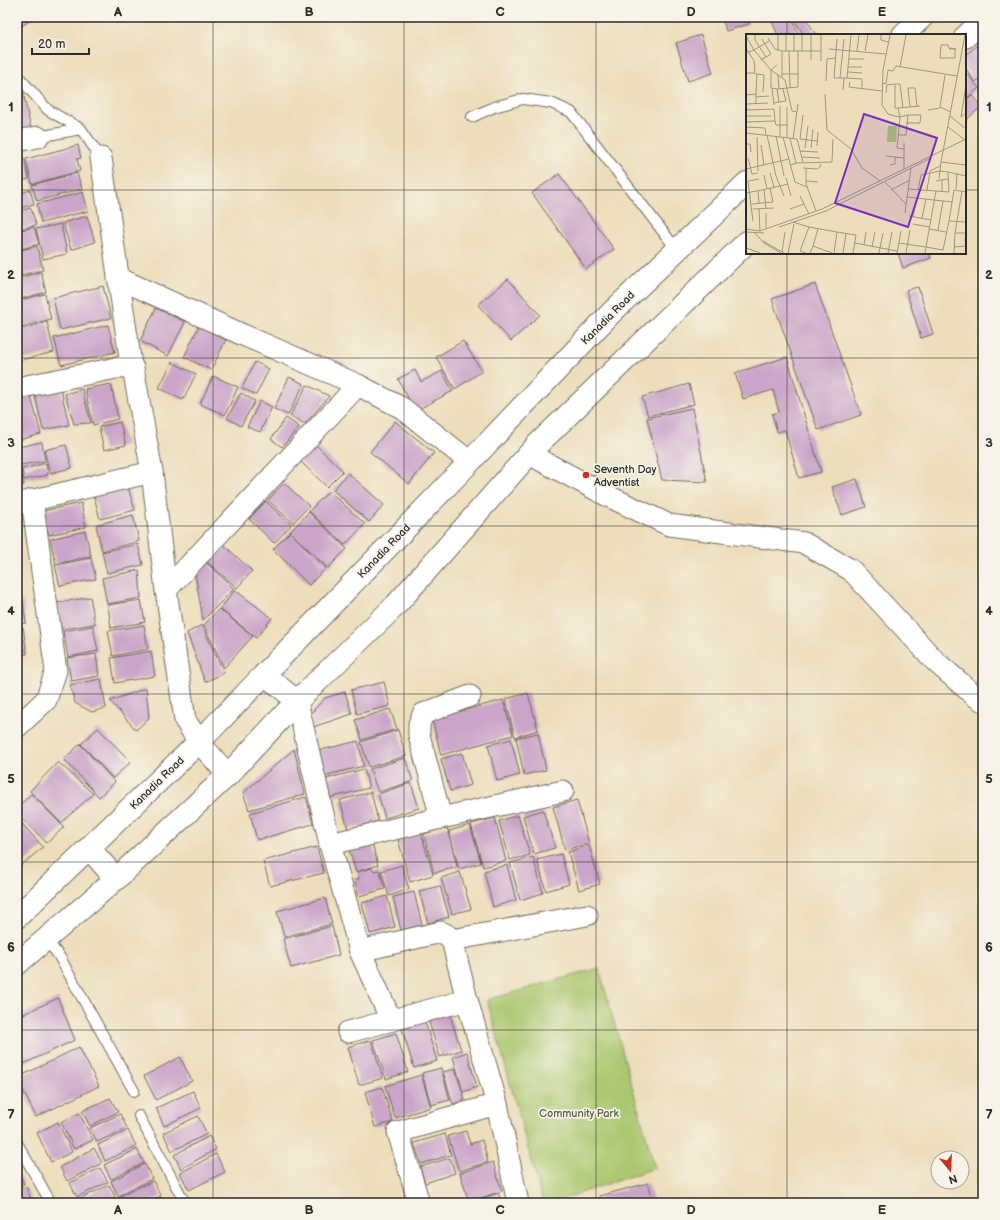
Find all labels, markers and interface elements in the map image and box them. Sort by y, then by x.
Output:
text: A [113,4,122,20]
text: B [304,4,314,20]
text: C [495,4,505,20]
text: D [686,4,696,20]
text: E [878,4,887,20]
scale bar [32,30,89,56]
inset map [746,34,966,254]
text: 20 m [38,37,65,52]
text: 1 [8,99,14,115]
text: 1 [986,99,992,115]
text: 2 [7,267,15,283]
text: 2 [985,267,993,283]
street label: Kanadia Road [579,289,637,347]
text: 3 [7,435,15,451]
text: 3 [985,435,993,451]
place label: Seventh Day Adventist [594,463,657,489]
marker: Seventh Day Adventist [581,470,591,480]
street label: Kanadia Road [355,521,413,581]
text: 4 [7,603,15,619]
text: 4 [985,603,993,619]
street label: Kanadia Road [127,754,187,812]
text: 5 [7,771,15,787]
text: 5 [985,771,993,787]
text: 6 [7,939,15,955]
text: 6 [985,939,993,955]
text: 7 [7,1107,15,1123]
park label: Community Park [539,1107,619,1120]
text: 7 [985,1107,993,1123]
north arrow [930,1150,970,1190]
text: N [947,1172,959,1186]
text: A [113,1202,122,1218]
text: B [304,1202,314,1218]
text: C [495,1202,505,1218]
text: D [686,1202,696,1218]
text: E [878,1202,887,1218]

